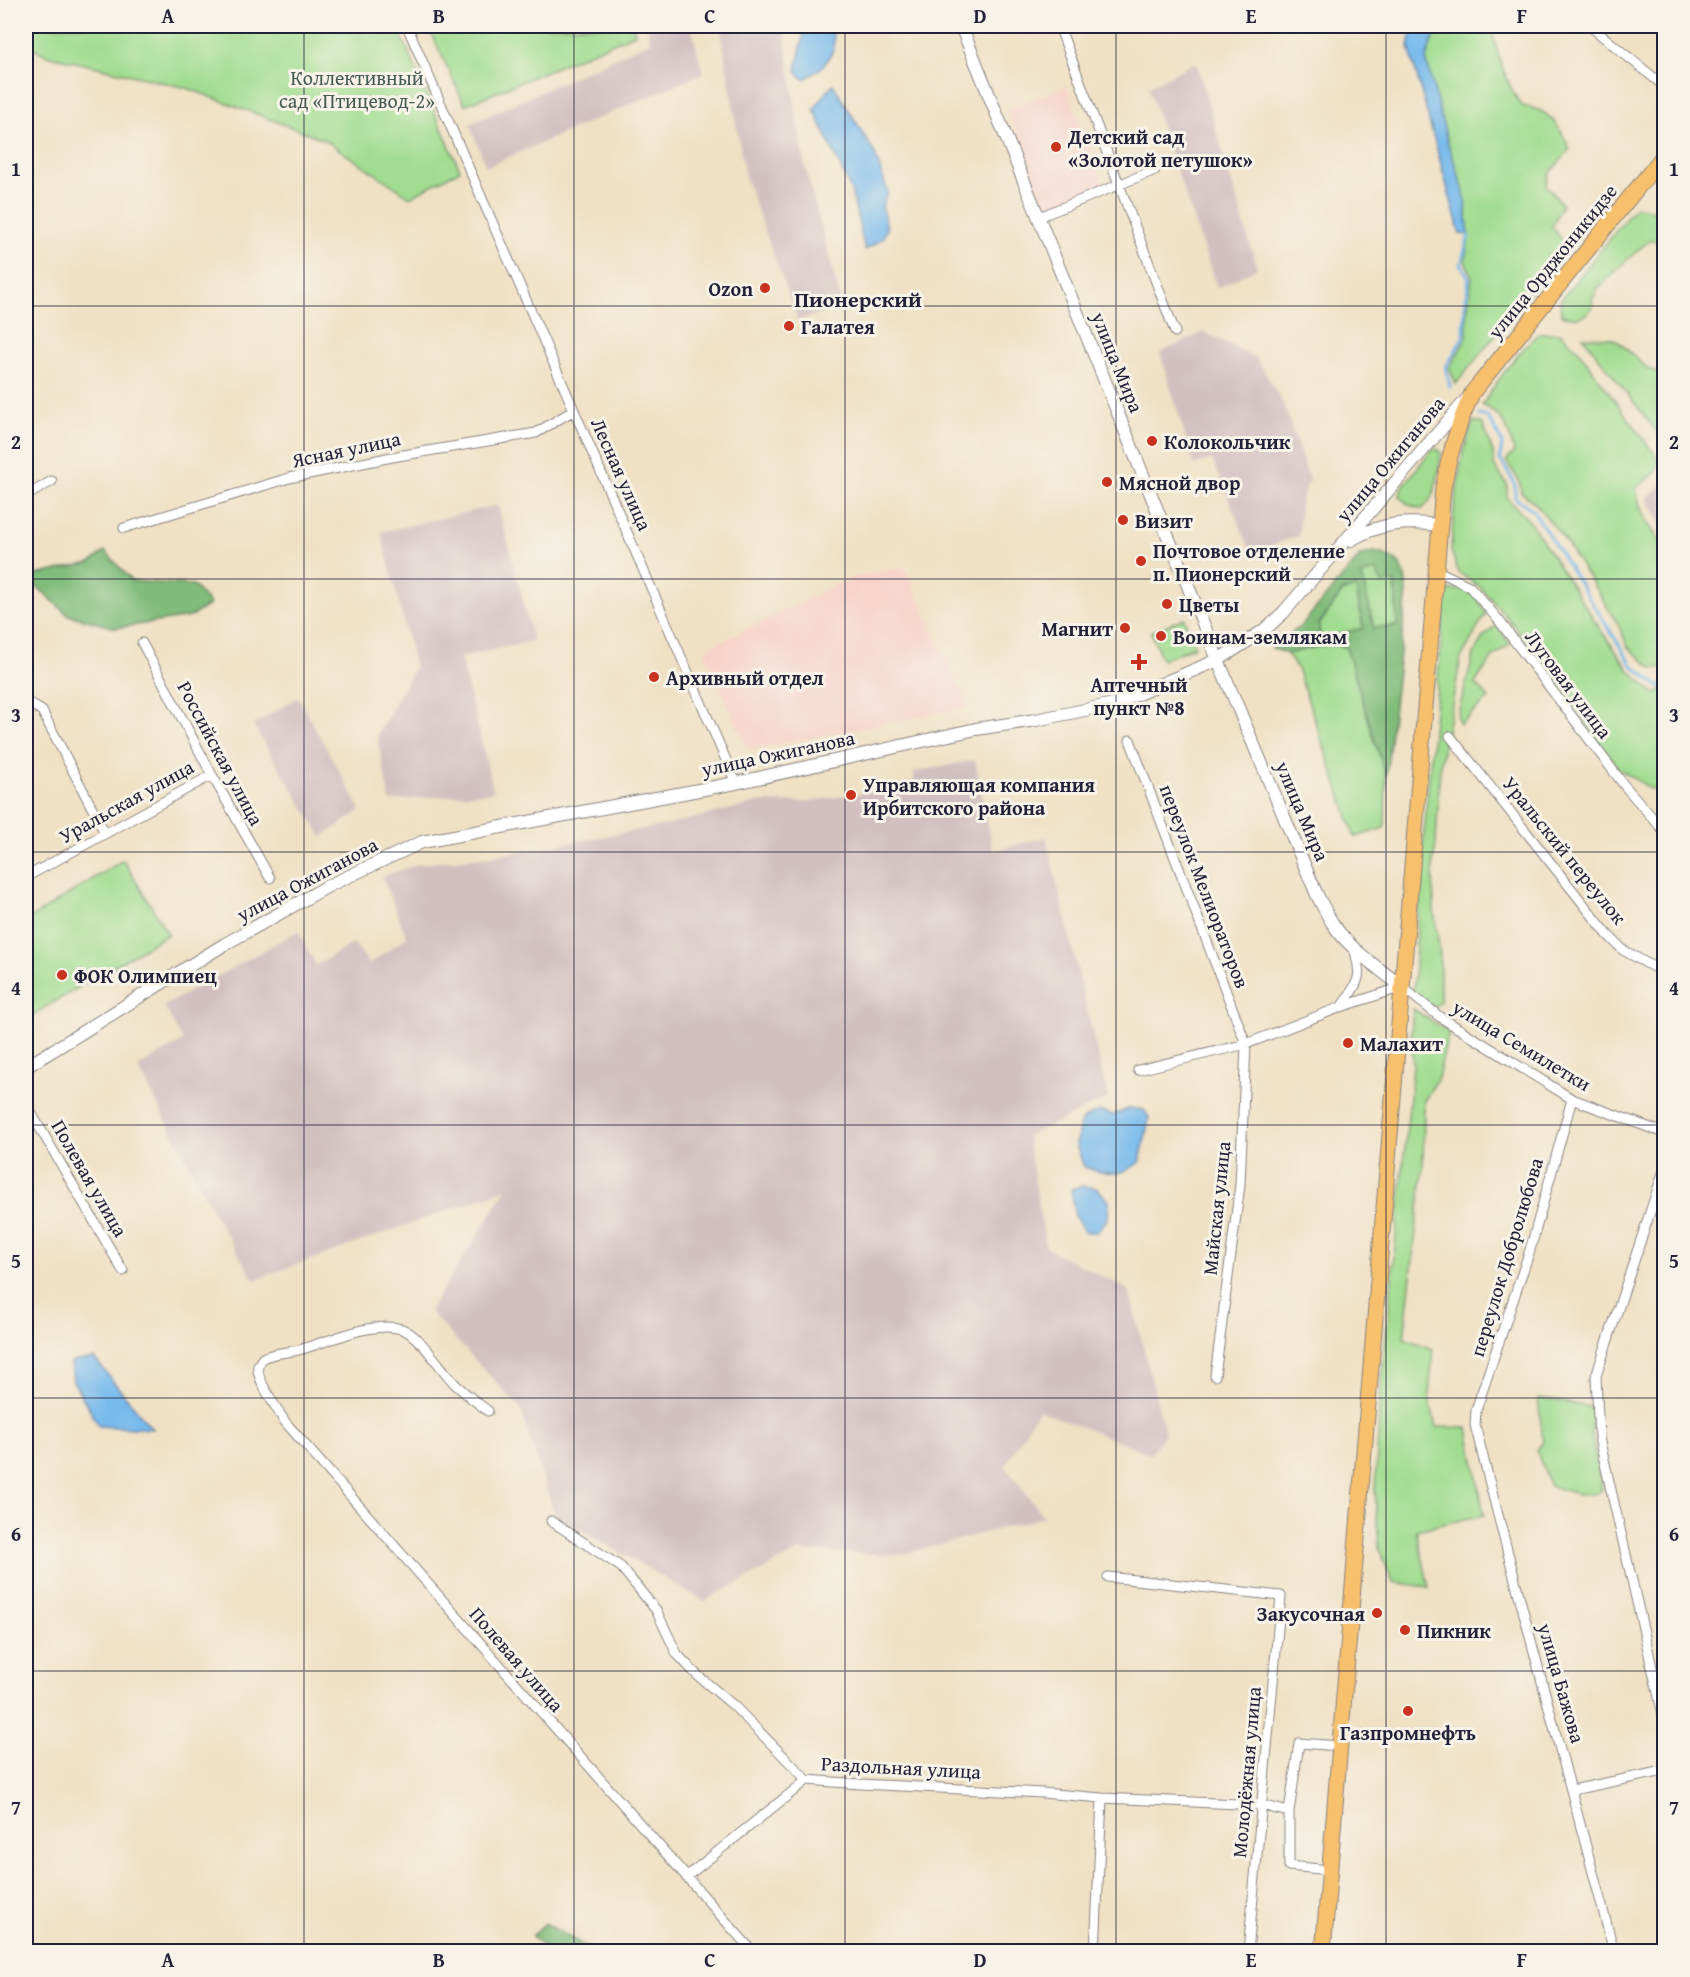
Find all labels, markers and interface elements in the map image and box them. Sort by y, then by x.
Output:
text: A [162,1,175,30]
text: B [433,1,445,30]
text: C [704,1,716,30]
text: D [973,1,987,30]
text: E [1246,1,1257,30]
text: F [1517,1,1527,30]
park label: Коллективный сад «Птицевод-2» [279,63,435,115]
place label: Детский сад «Золотой петушок» [1067,122,1253,174]
marker: Детский сад «Золотой петушок» [1049,140,1063,154]
text: 1 [11,154,21,183]
text: 1 [1669,154,1679,183]
street label: улица Орджоникидзе [1480,177,1624,345]
place label: Ozon [708,274,753,303]
marker: Ozon [758,281,772,295]
district label: Пионерский [794,283,922,315]
street label: улица Мира [1084,306,1152,417]
place label: Галатея [801,312,875,341]
marker: Галатея [782,319,796,333]
street label: улица Ожиганова [1328,390,1452,529]
street label: Лесная улица [584,413,660,535]
street label: Ясная улица [288,423,403,475]
text: 2 [11,427,21,456]
place label: Колокольчик [1164,427,1291,456]
text: 2 [1669,427,1679,456]
marker: Колокольчик [1145,434,1159,448]
place label: Мясной двор [1119,468,1240,497]
marker: Мясной двор [1100,475,1114,489]
place label: Визит [1135,506,1193,535]
marker: Визит [1116,513,1130,527]
place label: Почтовое отделение п. Пионерский [1153,536,1345,588]
marker: Почтовое отделение п. Пионерский [1134,554,1148,568]
place label: Цветы [1179,590,1240,619]
marker: Цветы [1160,597,1174,611]
place label: Магнит [1041,614,1113,643]
marker: Магнит [1118,621,1132,635]
place label: Воинам-землякам [1173,622,1347,651]
street label: Луговая улица [1518,624,1620,745]
marker: Воинам-землякам [1154,629,1168,643]
marker: Аптечный пункт №8 [1132,655,1146,669]
place label: Архивный отдел [666,663,824,692]
marker: Архивный отдел [647,670,661,684]
place label: Аптечный пункт №8 [1090,670,1188,722]
street label: Российская улица [171,676,272,831]
text: 3 [11,700,21,729]
text: 3 [1669,700,1679,729]
street label: улица Ожиганова [698,722,858,784]
street label: Уральская улица [53,752,199,850]
street label: улица Мира [1268,755,1337,866]
place label: Управляющая компания Ирбитского района [863,770,1095,822]
street label: Уральский переулок [1496,770,1634,931]
street label: переулок Мелиораторов [1153,780,1257,992]
marker: Управляющая компания Ирбитского района [844,788,858,802]
street label: улица Ожиганова [230,829,383,929]
place label: ФОК Олимпиец [74,961,217,990]
marker: ФОК Олимпиец [55,968,69,982]
text: 4 [11,973,21,1002]
text: 4 [1669,973,1679,1002]
street label: улица Семилетки [1446,992,1597,1098]
place label: Малахит [1360,1029,1443,1058]
marker: Малахит [1341,1036,1355,1050]
street label: Полевая улица [45,1114,136,1243]
street label: Майская улица [1195,1139,1237,1276]
street label: переулок Добролюбова [1462,1154,1550,1360]
text: 5 [11,1246,21,1275]
text: 5 [1669,1246,1679,1275]
text: 6 [11,1519,21,1548]
text: 6 [1669,1519,1679,1548]
place label: Закусочная [1257,1599,1365,1628]
street label: Полевая улица [463,1600,571,1718]
marker: Закусочная [1370,1606,1384,1620]
place label: Пикник [1417,1616,1491,1645]
street label: улица Бажова [1531,1619,1593,1747]
marker: Пикник [1398,1623,1412,1637]
street label: Молодёжная улица [1224,1685,1268,1859]
marker: Газпромнефть [1401,1704,1415,1718]
place label: Газпромнефть [1340,1718,1476,1747]
street label: Раздольная улица [820,1748,982,1786]
text: 7 [11,1792,21,1821]
text: 7 [1669,1792,1679,1821]
text: A [162,1945,175,1974]
text: B [433,1945,445,1974]
text: C [704,1945,716,1974]
text: D [973,1945,987,1974]
text: E [1246,1945,1257,1974]
text: F [1517,1945,1527,1974]

